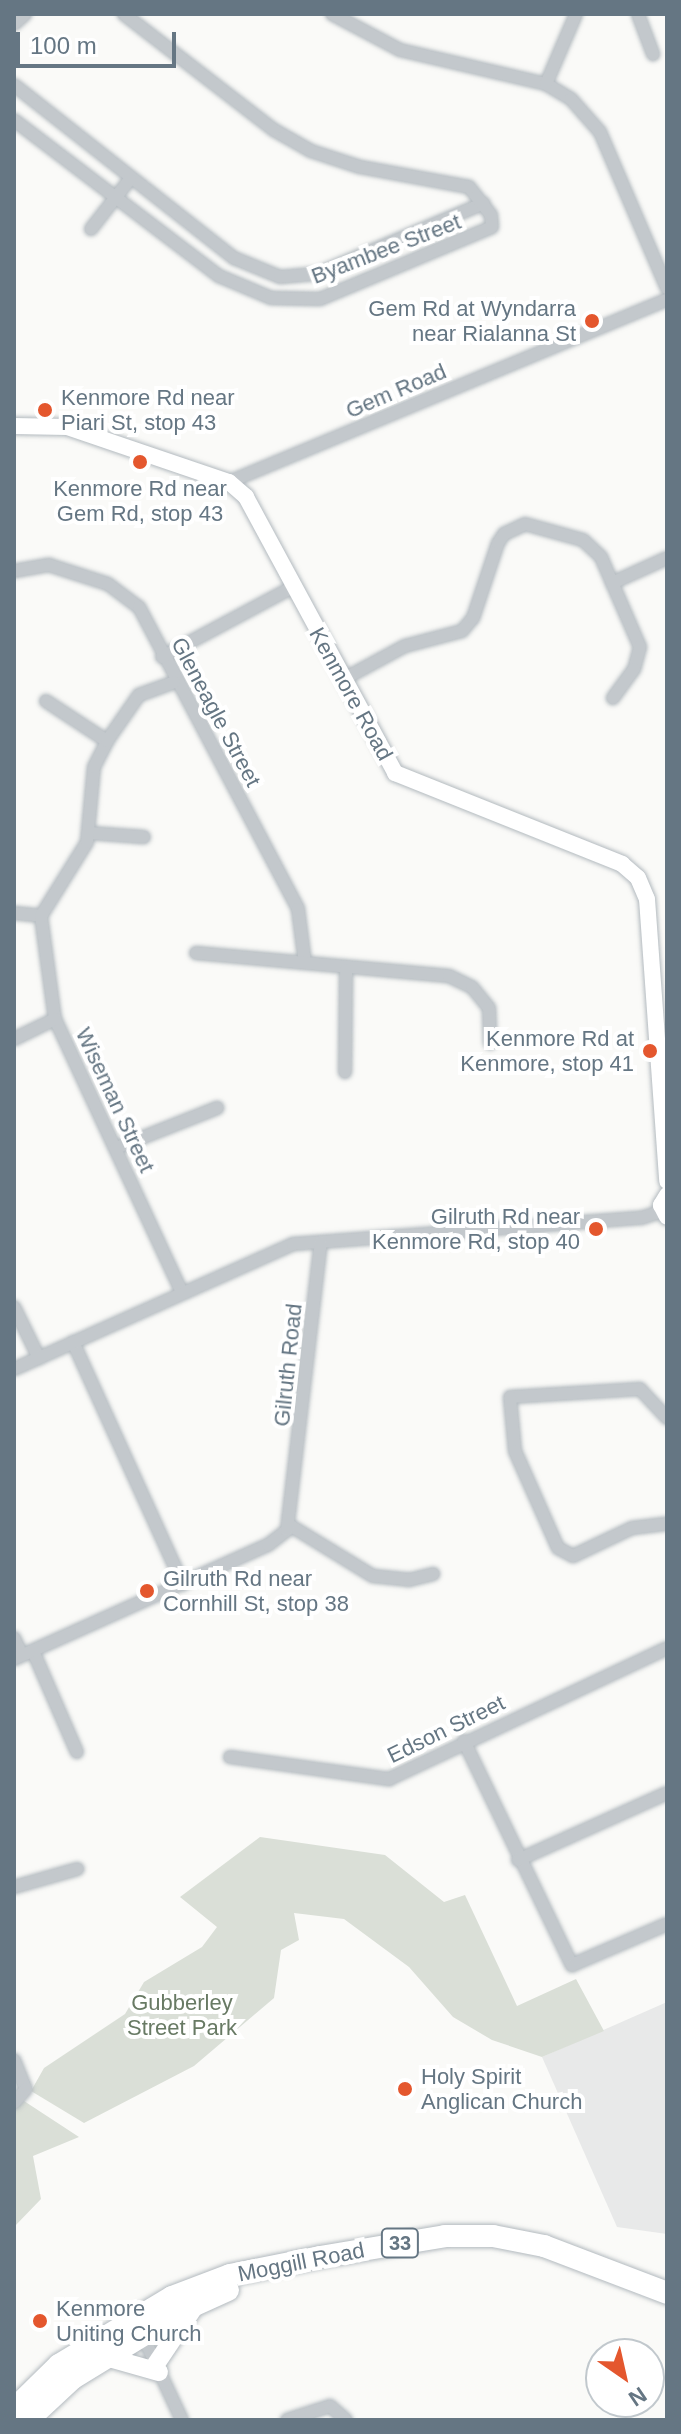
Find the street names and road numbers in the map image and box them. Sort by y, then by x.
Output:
street label: Byambee Street [308,208,464,290]
street label: Gem Road [342,358,450,424]
street label: Kenmore Road [304,623,398,765]
street label: Gleneagle Street [166,633,266,791]
street label: Wiseman Street [70,1024,160,1176]
street label: Gilruth Road [268,1302,308,1428]
street label: Edson Street [383,1689,509,1769]
road number: 33 [380,2227,420,2259]
street label: Moggill Road [235,2237,367,2287]

